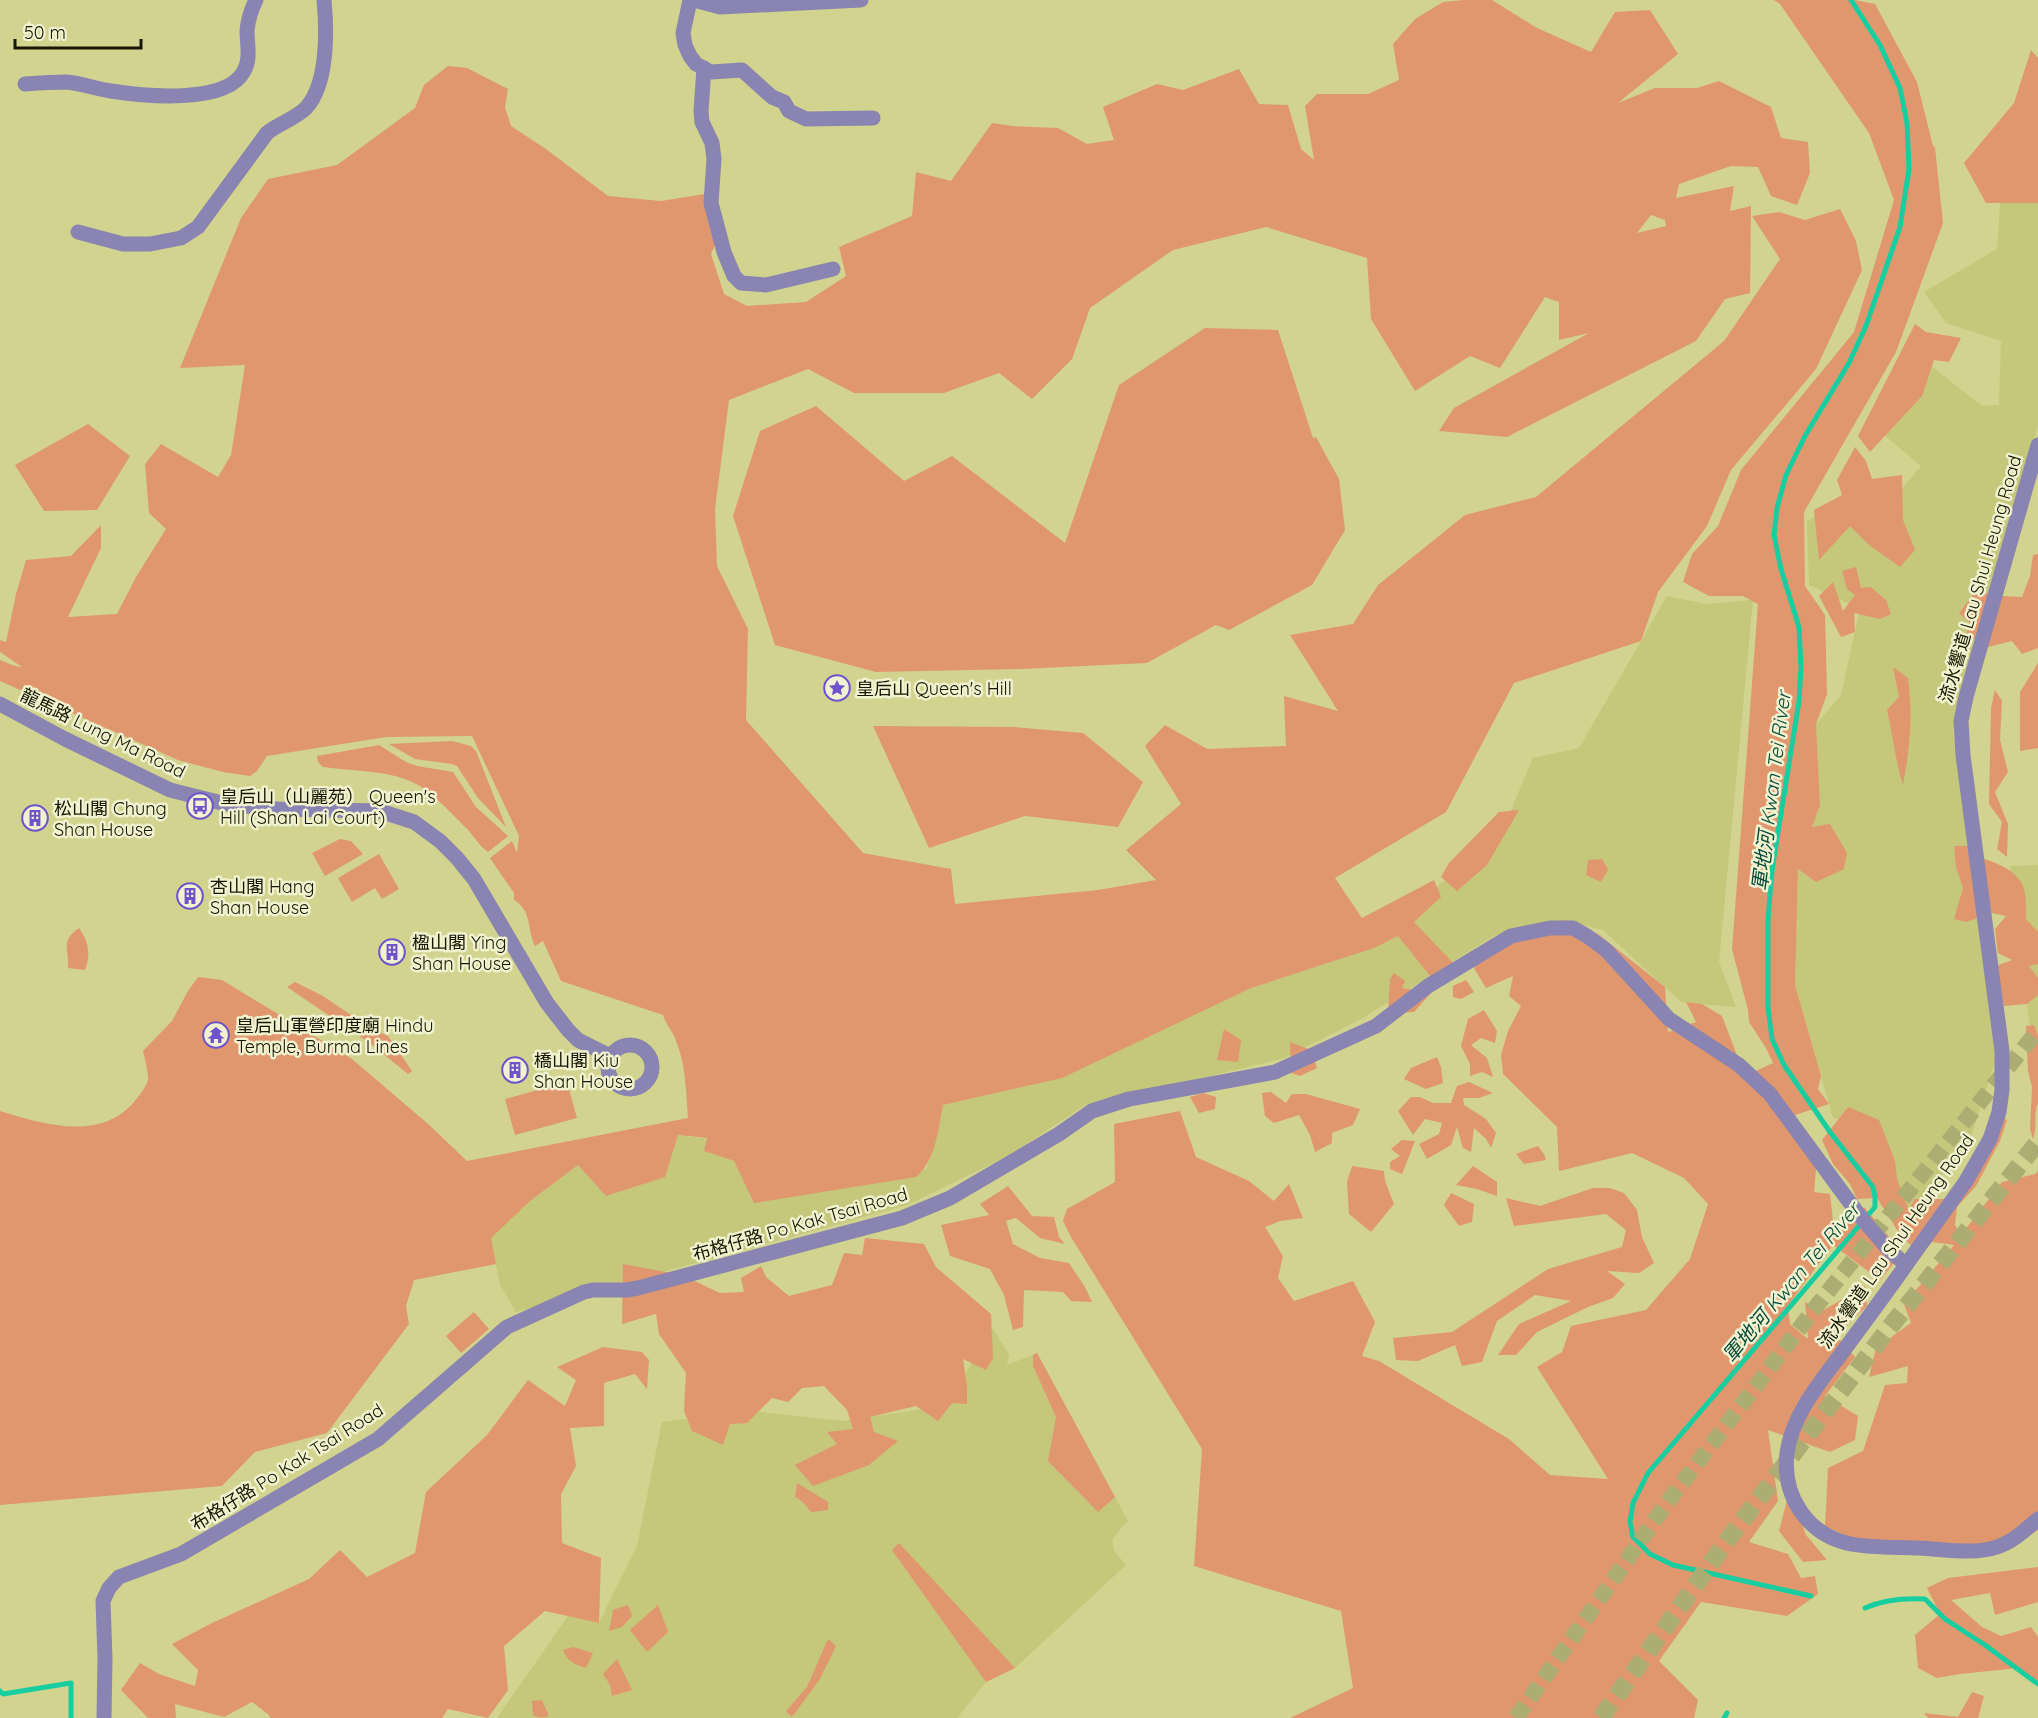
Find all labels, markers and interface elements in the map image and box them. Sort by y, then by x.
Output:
scale bar [15,12,141,50]
text: 50 m [24,21,66,44]
street label: 流水響道 Lau Shui Heung Road [1934,453,2026,705]
place icon: 皇后山 Queen's Hill [822,673,852,703]
place label: 皇后山 Queen's Hill [856,677,1012,700]
street label: 龍馬路 Lung Ma Road [17,683,189,783]
water label: 軍地河 Kwan Tei River [1746,688,1796,892]
place label: 皇后山（山麗苑） Queen's Hill (Shan Lai Court) [220,785,436,829]
bus stop icon: 皇后山（山麗苑） Queen's Hill (Shan Lai Court) [185,791,215,821]
place label: 松山閣 Chung Shan House [54,797,167,841]
building icon: 松山閣 Chung Shan House [20,803,50,833]
place label: 杏山閣 Hang Shan House [210,875,314,919]
building icon: 杏山閣 Hang Shan House [175,881,205,911]
place label: 楹山閣 Ying Shan House [412,931,511,975]
building icon: 楹山閣 Ying Shan House [377,937,407,967]
place label: 皇后山軍營印度廟 Hindu Temple, Burma Lines [236,1014,434,1058]
temple icon: 皇后山軍營印度廟 Hindu Temple, Burma Lines [201,1020,231,1050]
place label: 橋山閣 Kiu Shan House [534,1049,633,1093]
building icon: 橋山閣 Kiu Shan House [500,1055,530,1085]
street label: 流水響道 Lau Shui Heung Road [1813,1129,1979,1353]
street label: 布格仔路 Po Kak Tsai Road [690,1182,910,1266]
water label: 軍地河 Kwan Tei River [1717,1195,1867,1367]
street label: 布格仔路 Po Kak Tsai Road [187,1398,387,1536]

